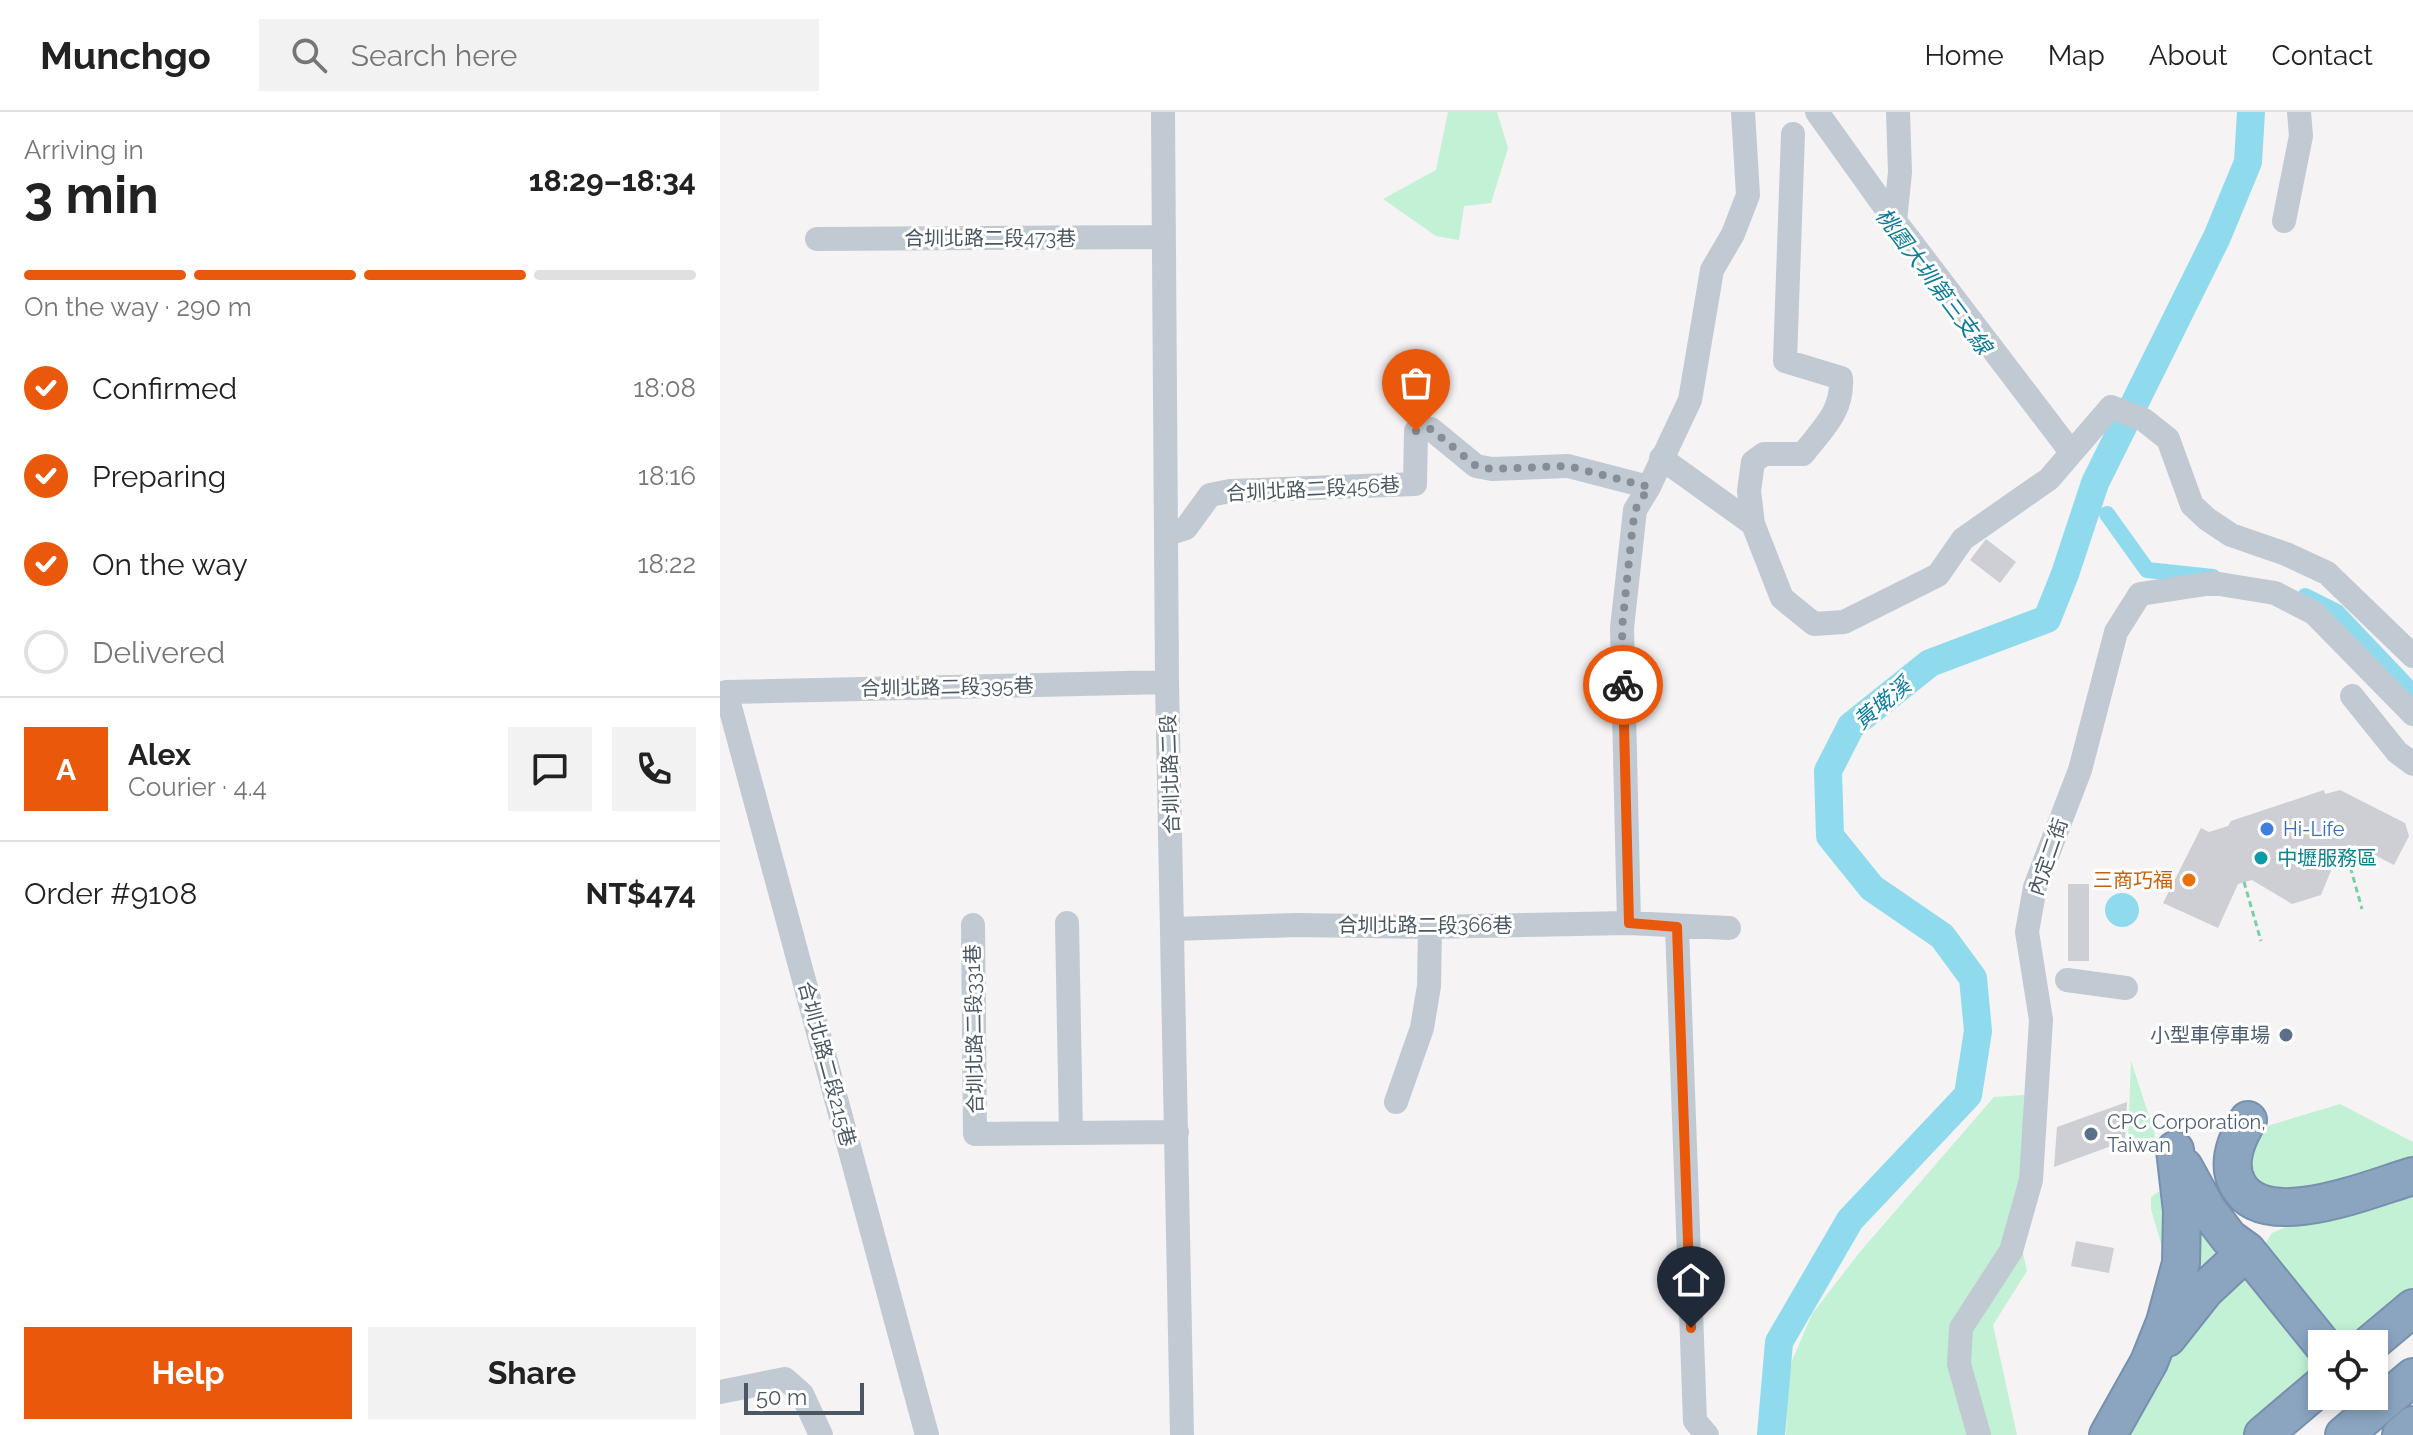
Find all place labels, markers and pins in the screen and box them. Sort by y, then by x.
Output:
pin [1382,349,1450,431]
place label: Hi-Life [2283,817,2345,841]
marker: Hi-Life [2258,820,2276,838]
place label: 中壢服務區 [2277,846,2377,870]
marker: 中壢服務區 [2252,849,2270,867]
place label: 三商巧福 [2093,868,2173,892]
marker: 三商巧福 [2180,871,2198,889]
place label: 小型車停車場 [2150,1023,2270,1047]
marker: 小型車停車場 [2277,1026,2295,1044]
place label: CPC Corporation, Taiwan [2107,1110,2266,1157]
marker: CPC Corporation, Taiwan [2082,1125,2100,1143]
pin [1657,1246,1725,1328]

